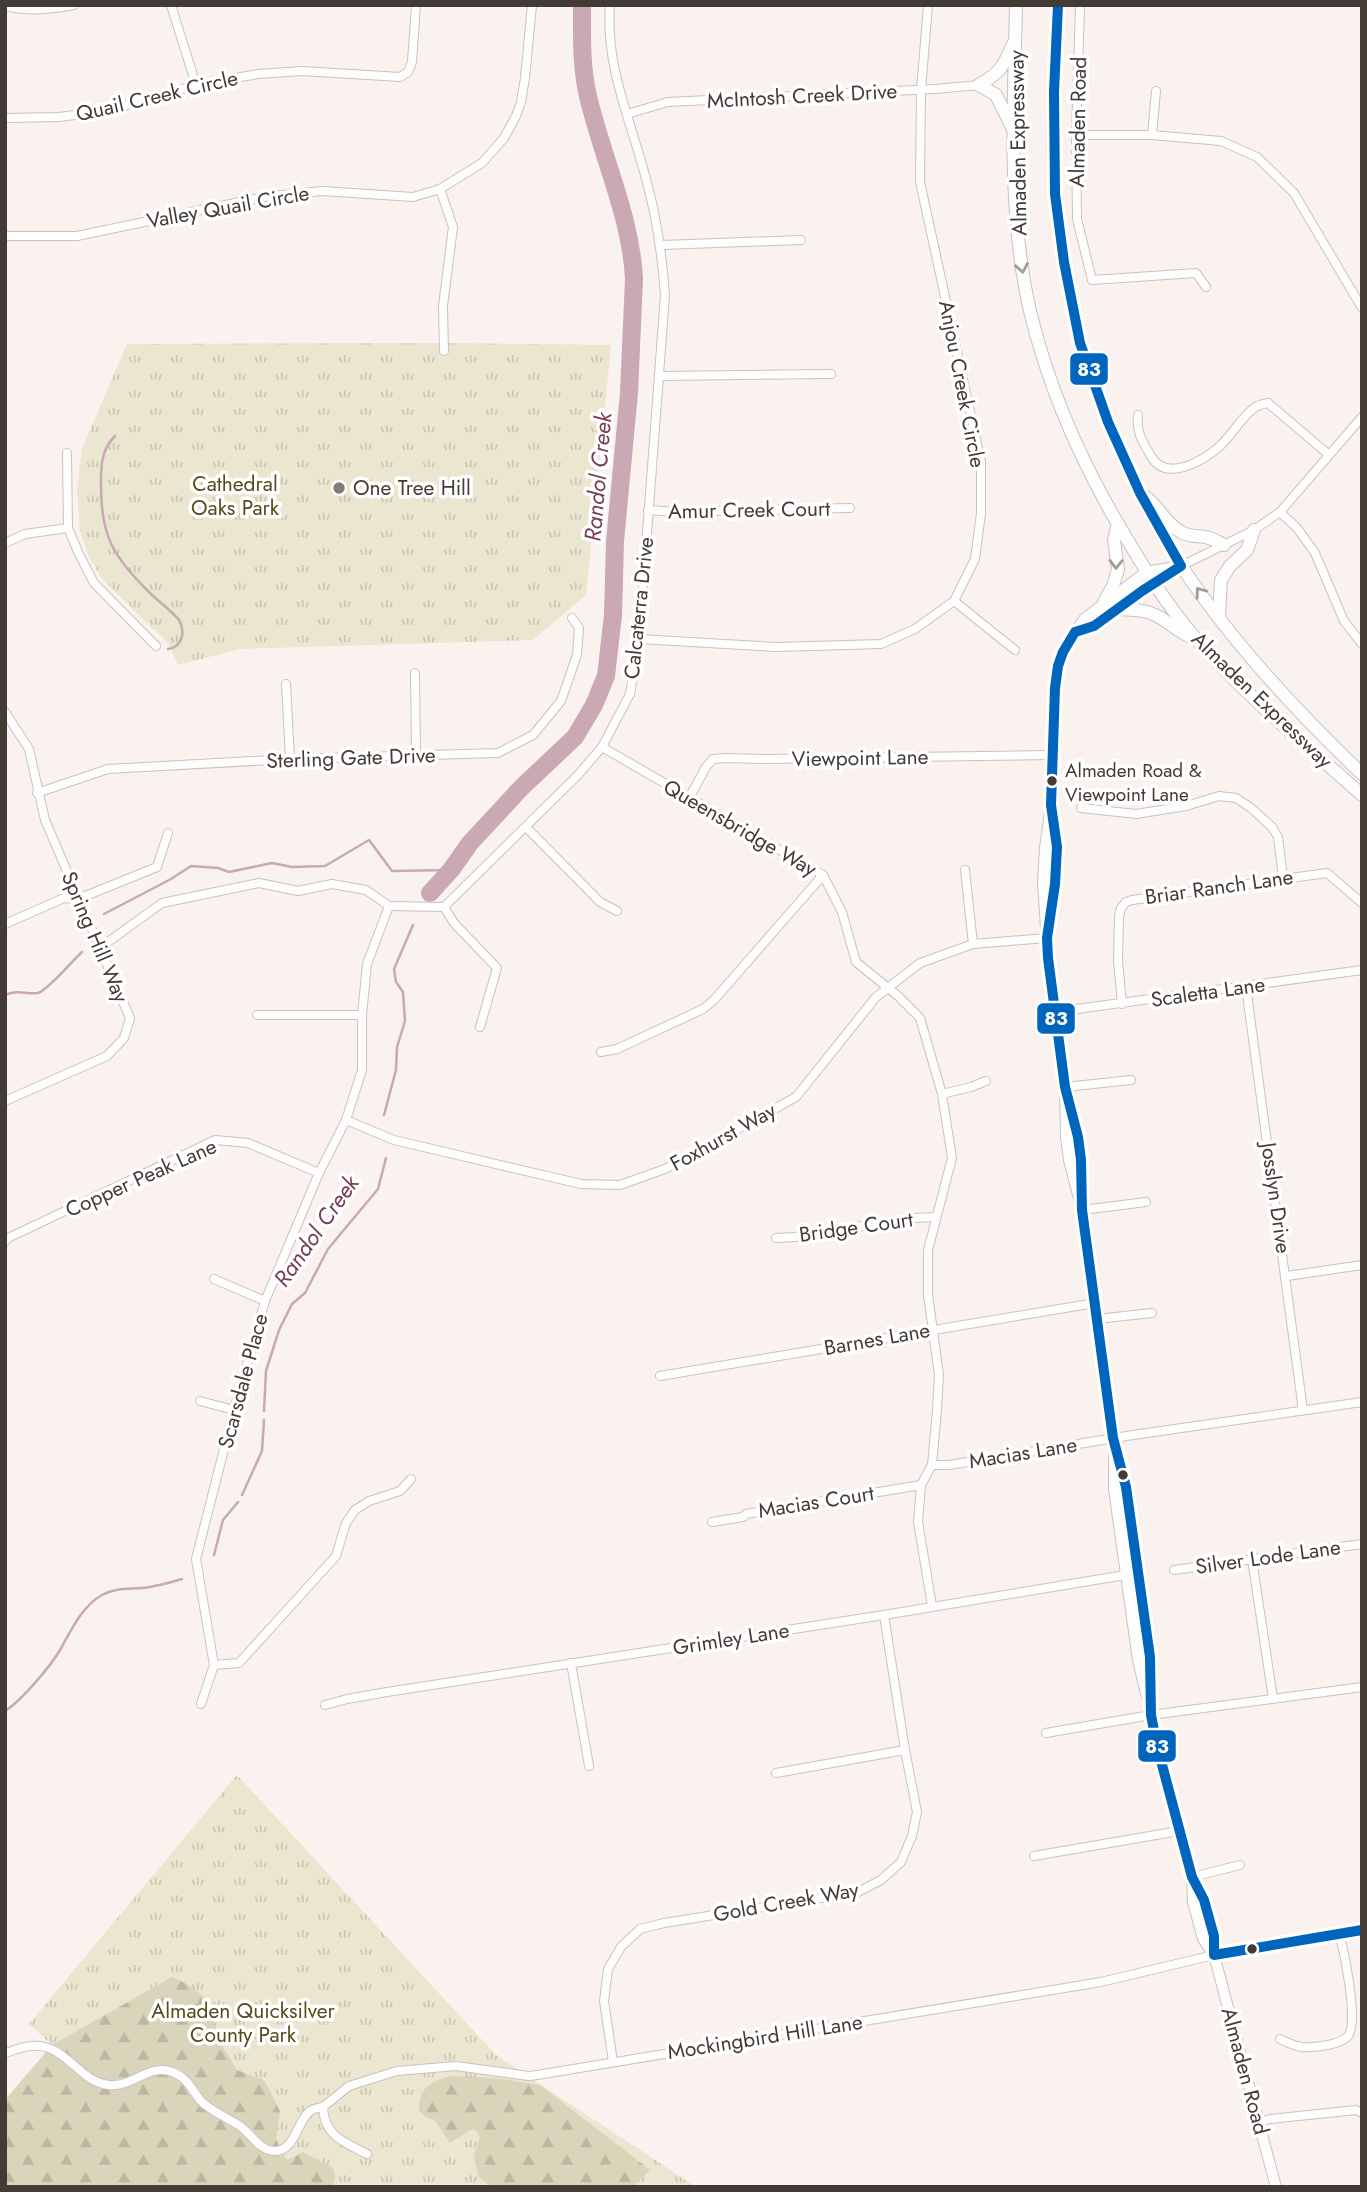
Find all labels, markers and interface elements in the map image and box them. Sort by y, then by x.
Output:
street label: Almaden Expressway [1001,49,1035,236]
street label: Almaden Road [1062,56,1094,188]
street label: Quail Creek Circle [73,63,241,129]
street label: McIntosh Creek Drive [706,76,898,116]
street label: Valley Quail Circle [144,178,312,236]
one-way arrow [1014,262,1029,274]
street label: Anjou Creek Circle [931,298,993,470]
line badge: 83 [1069,352,1109,386]
text: 83 [1077,356,1101,383]
water label: Randol Creek [575,410,621,543]
park label: Cathedral Oaks Park [191,469,280,523]
place label: One Tree Hill [353,473,471,503]
marker: One Tree Hill [331,480,347,496]
street label: Amur Creek Court [668,494,830,526]
street label: Calcaterra Drive [617,535,661,681]
one-way arrow [1109,559,1124,570]
one-way arrow [1196,587,1208,600]
street label: Almaden Expressway [1185,625,1340,776]
street label: Sterling Gate Drive [266,740,436,776]
street label: Viewpoint Lane [791,742,929,774]
place label: Almaden Road & Viewpoint Lane [1065,757,1202,808]
street label: Queensbridge Way [658,772,823,884]
marker: Almaden Road & Viewpoint Lane [1045,774,1059,788]
street label: Briar Ranch Lane [1143,862,1295,912]
street label: Spring Hill Way [54,867,136,1008]
street label: Scaletta Lane [1149,969,1267,1015]
line badge: 83 [1036,1002,1076,1035]
text: 83 [1044,1005,1068,1032]
street label: Foxhurst Way [665,1095,782,1178]
street label: Copper Peak Lane [61,1131,222,1225]
street label: Josslyn Drive [1253,1138,1299,1255]
water label: Randol Creek [265,1167,368,1294]
street label: Bridge Court [797,1204,915,1250]
street label: Scarsdale Place [211,1310,275,1452]
street label: Barnes Lane [822,1315,932,1363]
street label: Macias Lane [967,1430,1079,1476]
unlabelled marker [1116,1468,1130,1482]
street label: Macias Court [756,1478,876,1526]
street label: Silver Lode Lane [1193,1532,1343,1582]
street label: Grimley Lane [671,1615,792,1663]
line badge: 83 [1137,1729,1177,1763]
text: 83 [1145,1733,1169,1760]
street label: Gold Creek Way [711,1874,862,1930]
unlabelled marker [1245,1942,1259,1956]
park label: Almaden Quicksilver County Park [151,1996,335,2050]
street label: Almaden Road [1214,2004,1276,2138]
street label: Mockingbird Hill Lane [665,2007,865,2067]

